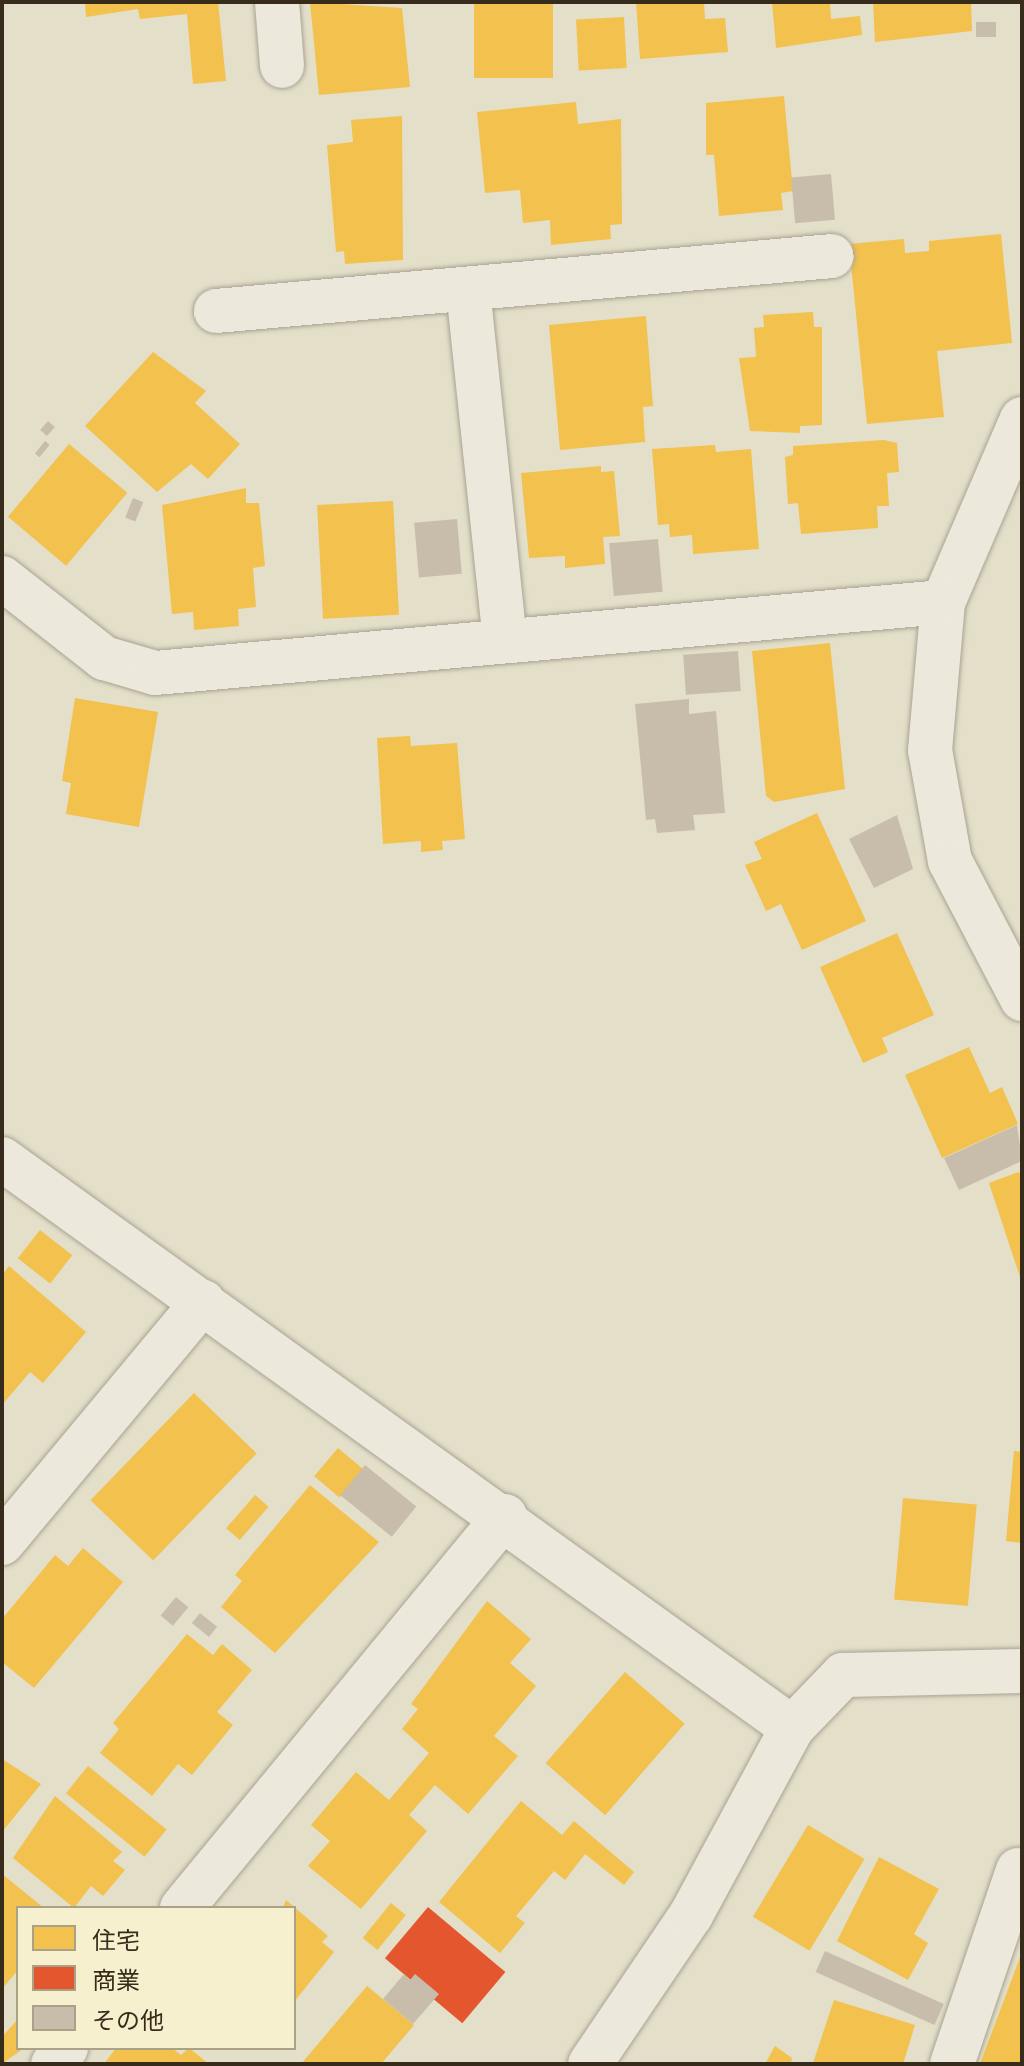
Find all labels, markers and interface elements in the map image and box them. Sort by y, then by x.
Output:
legend [16,1906,296,2050]
text: 住宅 [92,1928,140,1954]
text: 商業 [92,1968,140,1994]
text: その他 [92,2008,164,2034]

